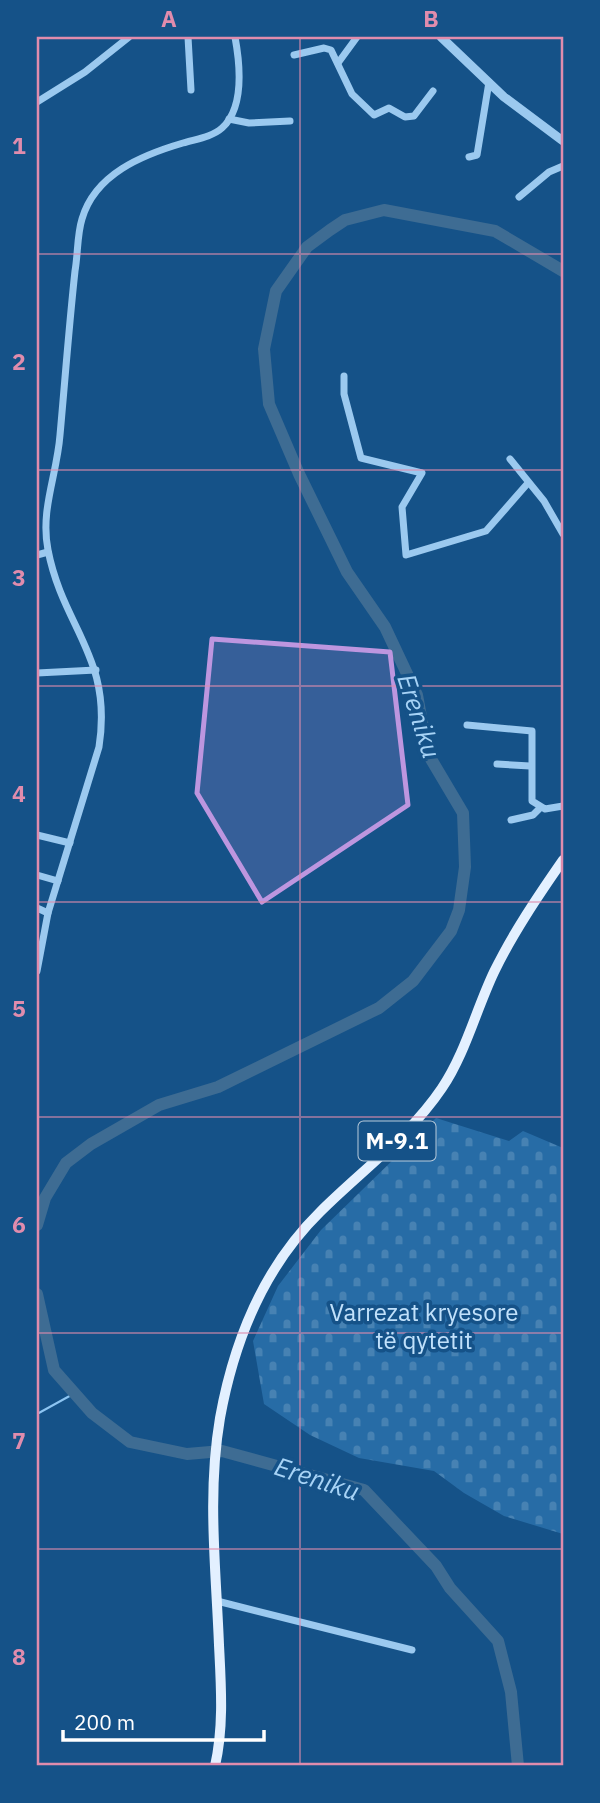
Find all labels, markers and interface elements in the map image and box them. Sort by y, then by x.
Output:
text: A [161,3,177,33]
text: B [423,3,439,33]
text: 1 [12,130,26,160]
text: 2 [12,346,26,376]
text: 3 [12,562,26,592]
water label: Ereniku [390,669,450,762]
text: 4 [12,778,26,808]
text: 5 [12,993,26,1023]
road number: M-9.1 [358,1122,436,1160]
text: 6 [12,1209,26,1239]
park label: Varrezat kryesore të qytetit [329,1296,519,1356]
text: 7 [12,1425,26,1455]
water label: Ereniku [271,1448,364,1508]
text: 8 [12,1641,26,1671]
scale bar [63,1698,264,1742]
text: 200 m [74,1708,135,1736]

